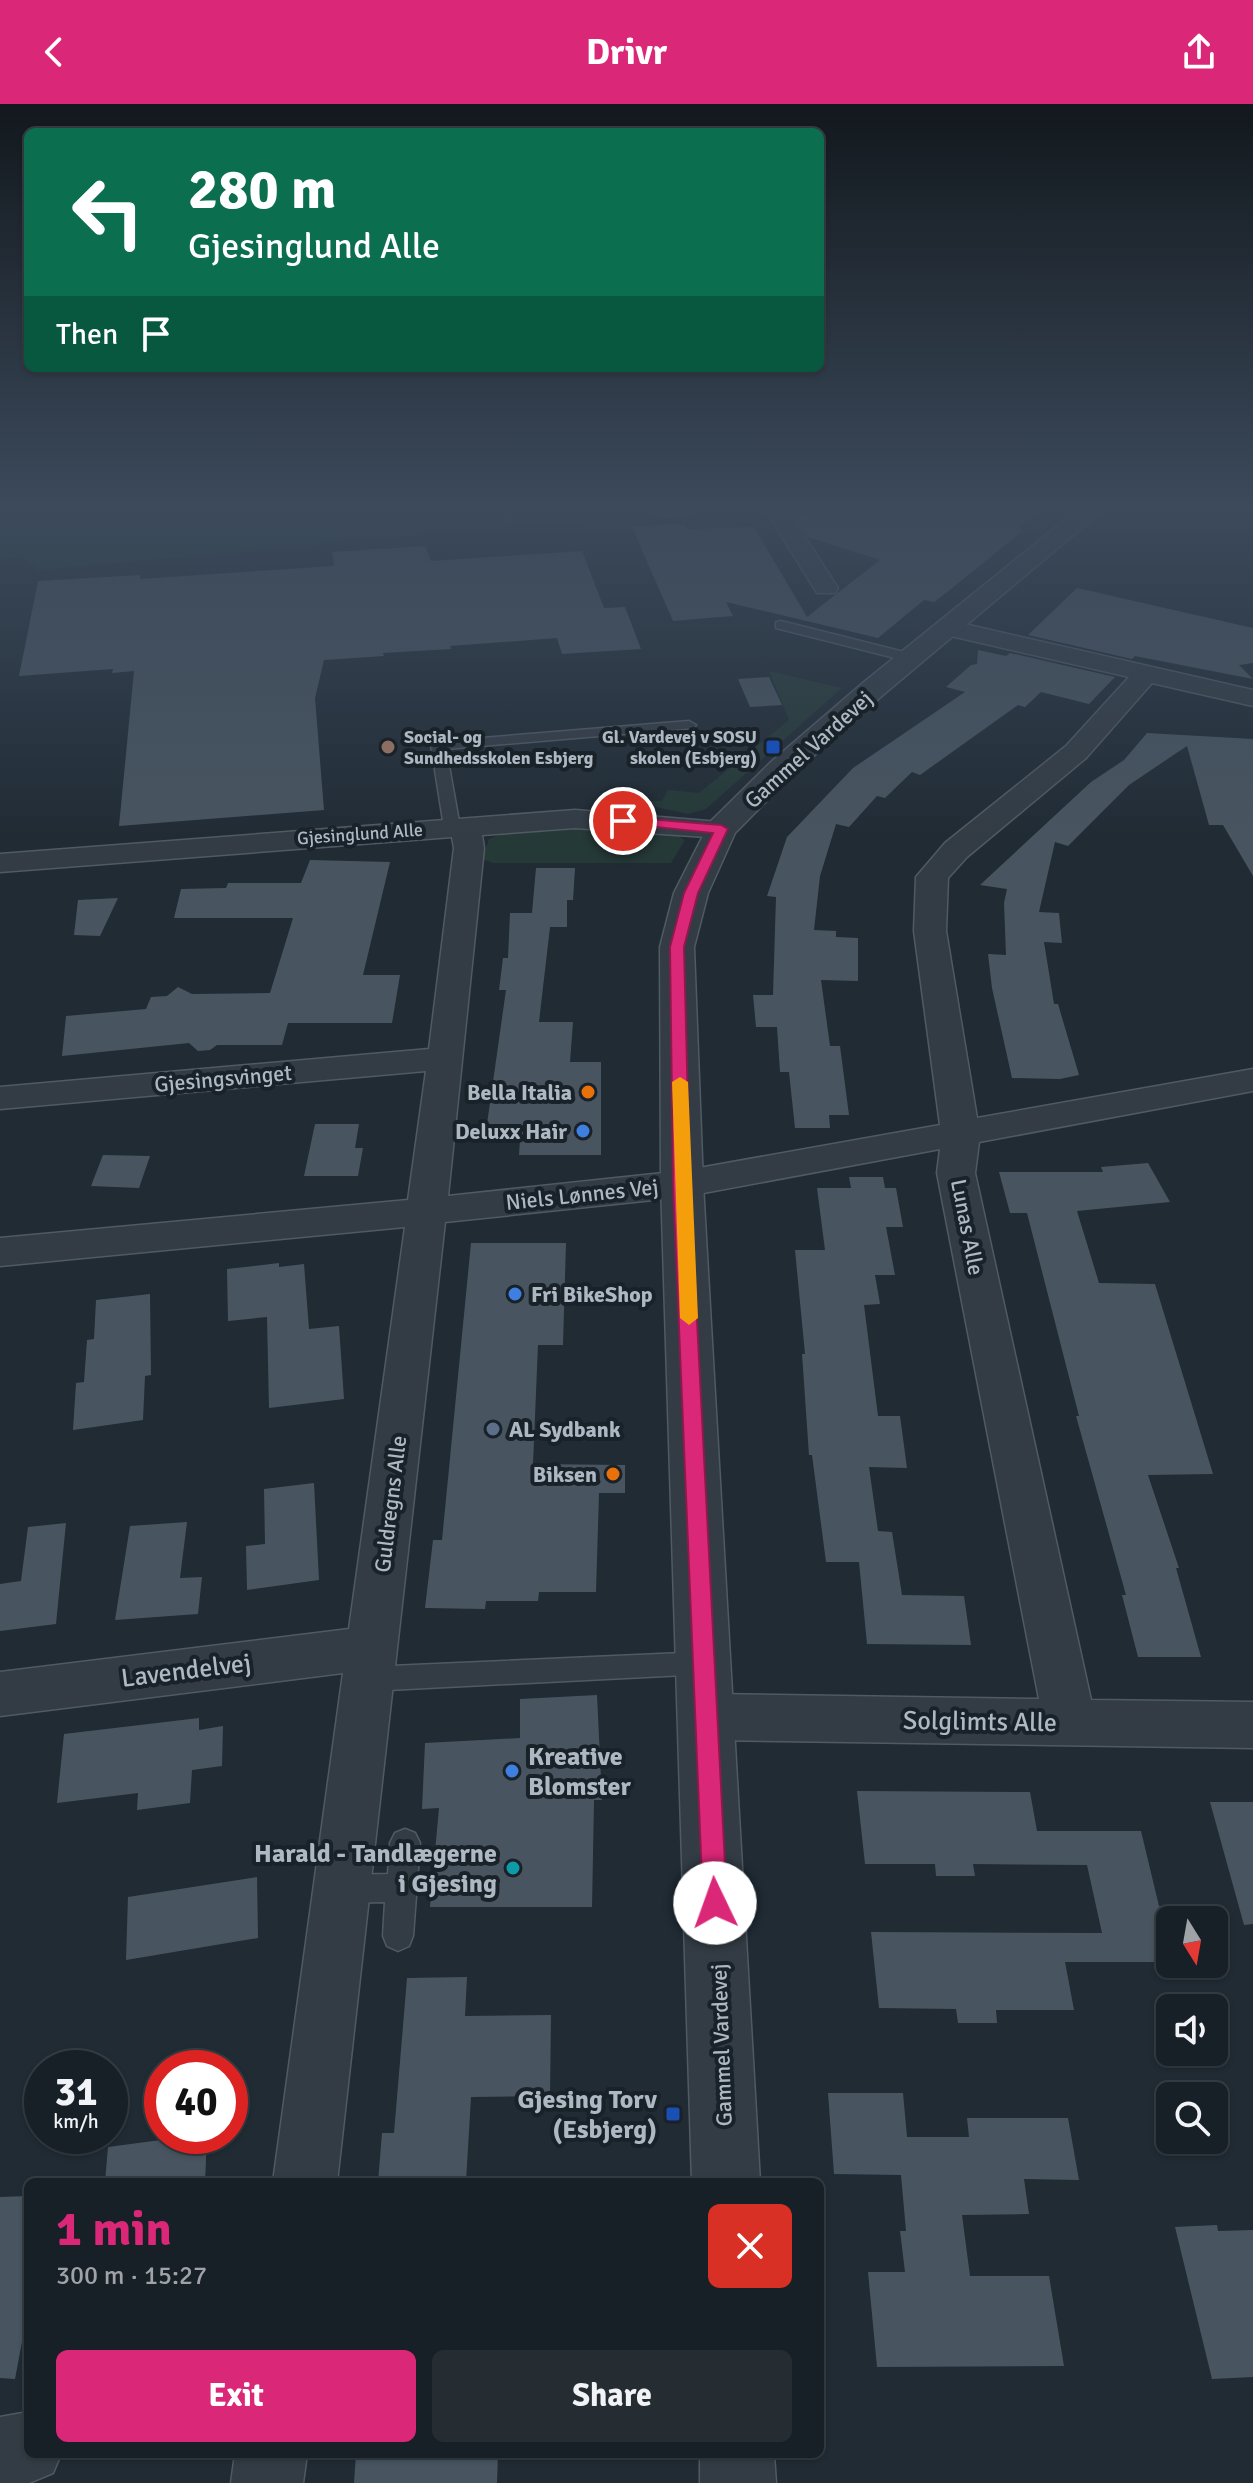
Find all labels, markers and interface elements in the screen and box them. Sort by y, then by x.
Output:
icon: back [32,30,76,74]
text: Drivr [586,30,667,75]
icon: share [1177,30,1221,74]
text: 280 m [188,155,336,224]
icon: left [56,160,160,264]
text: Gjesinglund Alle [188,224,440,269]
icon: arrive [134,312,178,356]
text: Then [56,316,118,353]
street label: Gammel Vardevej [739,685,878,814]
place label: Social- og Sundhedsskolen Esbjerg [404,726,594,769]
place label: Gl. Vardevej v SOSU skolen (Esbjerg) [602,726,757,769]
marker: Social- og Sundhedsskolen Esbjerg [379,738,397,756]
marker: Gl. Vardevej v SOSU skolen (Esbjerg) [764,738,782,756]
pin [589,787,657,855]
icon: arrive [601,799,645,843]
street label: Gjesinglund Alle [296,819,424,849]
street label: Gjesingsvinget [153,1059,293,1098]
place label: Bella Italia [467,1079,572,1106]
marker: Bella Italia [579,1083,597,1101]
place label: Deluxx Hair [455,1118,567,1145]
marker: Deluxx Hair [574,1122,592,1140]
street label: Niels Lønnes Vej [504,1173,660,1216]
street label: Lunas Alle [945,1177,990,1277]
place label: Fri BikeShop [531,1281,653,1308]
marker: Fri BikeShop [506,1285,524,1303]
place label: AL Sydbank [509,1416,621,1443]
marker: AL Sydbank [484,1420,502,1438]
street label: Guldregns Alle [369,1434,412,1574]
place label: Biksen [533,1461,597,1488]
marker: Biksen [604,1465,622,1483]
street label: Lavendelvej [119,1647,253,1695]
street label: Solglimts Alle [903,1705,1057,1739]
place label: Kreative Blomster [528,1741,631,1803]
marker: Kreative Blomster [503,1762,521,1780]
place label: Harald - Tandlægerne i Gjesing [254,1838,497,1900]
marker: Harald - Tandlægerne i Gjesing [504,1859,522,1877]
position arrow [673,1861,757,1945]
north arrow [1156,1906,1228,1978]
map controls [1156,1906,1228,2154]
street label: Gammel Vardevej [705,1963,738,2127]
button: sound [1156,1994,1228,2066]
speed limit sign: 40 [144,2050,248,2154]
text: 31 [54,2067,98,2117]
button: search [1156,2082,1228,2154]
place label: Gjesing Torv (Esbjerg) [518,2084,658,2146]
marker: Gjesing Torv (Esbjerg) [664,2105,682,2123]
text: km/h [53,2109,99,2134]
text: 1 min [56,2200,172,2259]
button: close [708,2204,792,2288]
text: 300 m · 15:27 [56,2260,207,2292]
button: Exit [56,2350,416,2442]
button: Share [432,2350,792,2442]

